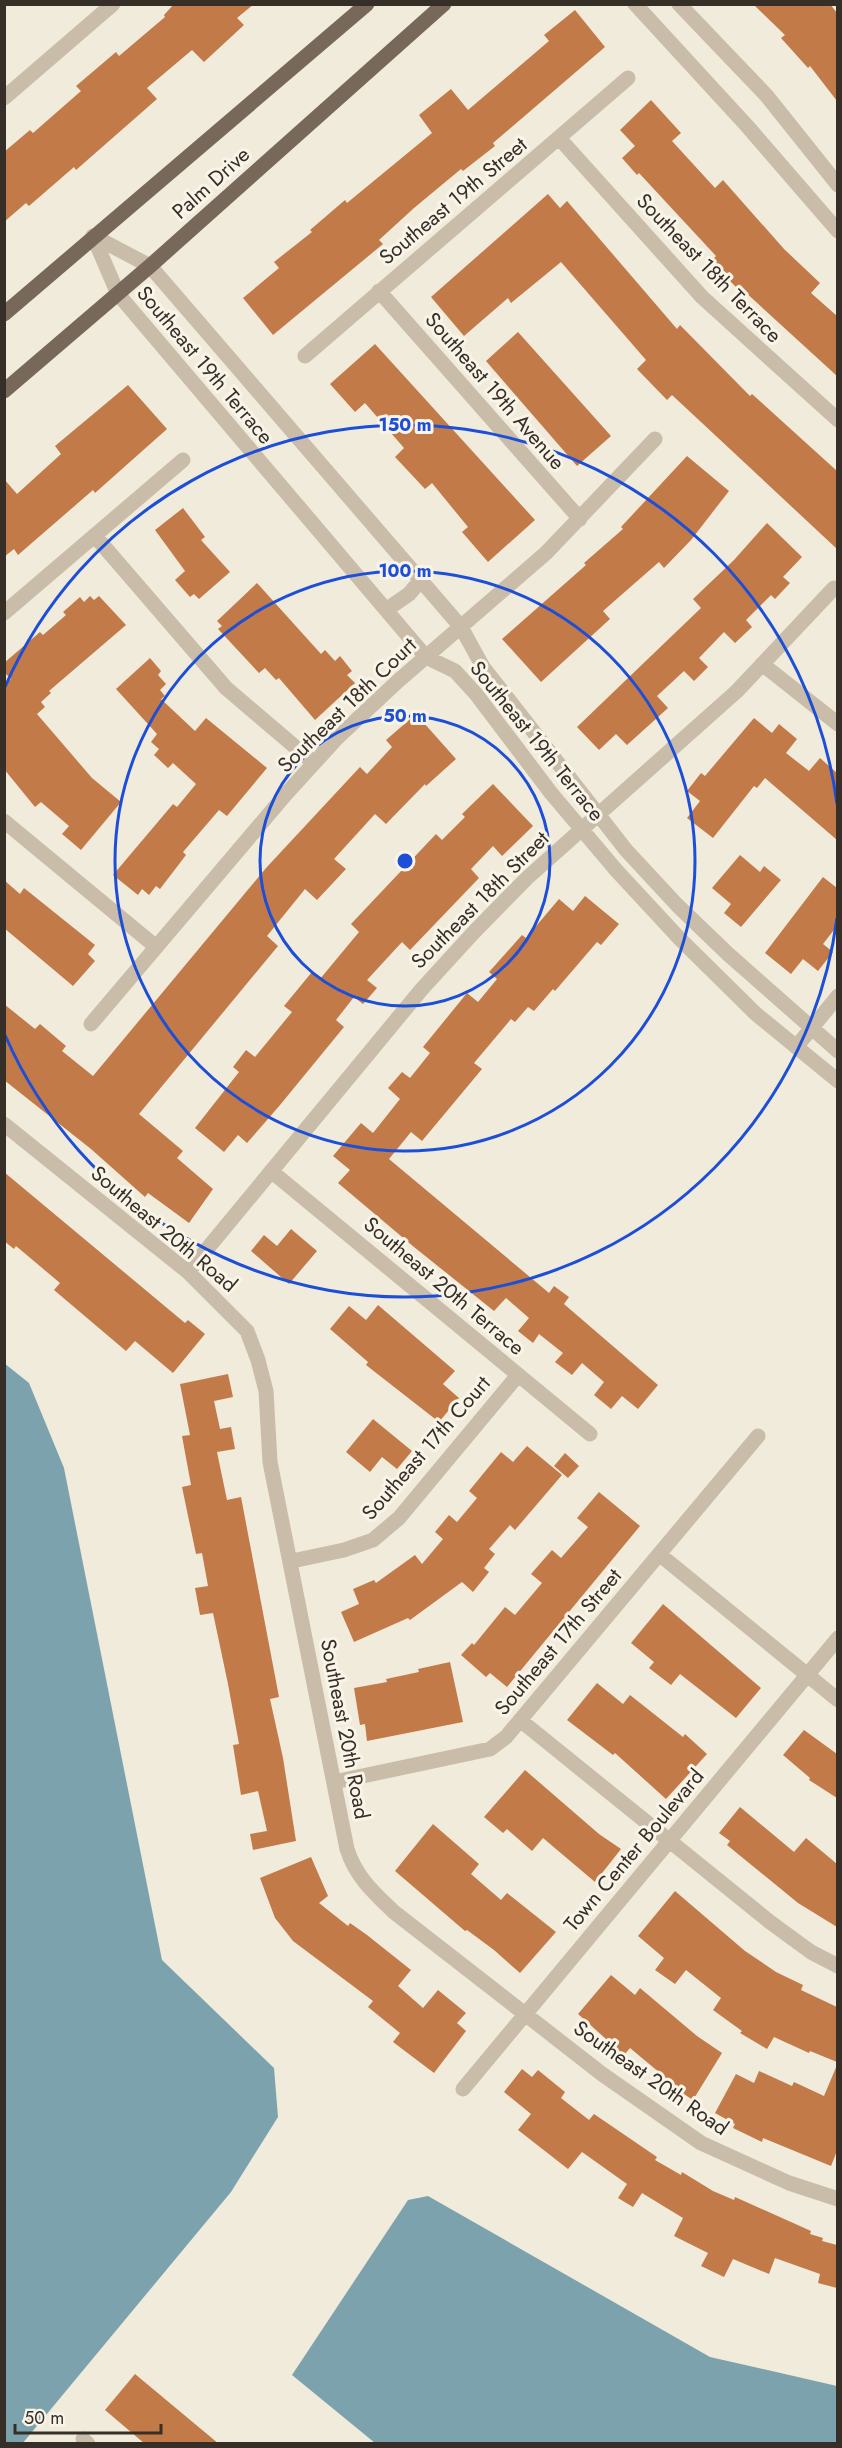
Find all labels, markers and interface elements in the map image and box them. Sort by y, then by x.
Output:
street label: Southeast 19th Street [373,130,533,272]
street label: Palm Drive [166,140,257,226]
street label: Southeast 18th Terrace [629,186,789,350]
street label: Southeast 19th Terrace [130,279,280,451]
street label: Southeast 19th Avenue [418,306,572,476]
text: 150 m [379,412,431,438]
text: 100 m [378,558,432,584]
street label: Southeast 18th Court [271,631,423,779]
street label: Southeast 19th Terrace [463,654,611,828]
text: 50 m [383,703,427,729]
street label: Southeast 18th Street [404,824,556,976]
centre of rings [395,851,415,871]
street label: Southeast 20th Road [84,1159,244,1299]
street label: Southeast 20th Terrace [357,1210,531,1362]
street label: Southeast 17th Court [355,1369,497,1527]
street label: Southeast 17th Street [487,1562,629,1722]
street label: Southeast 20th Road [313,1636,377,1822]
street label: Town Center Boulevard [557,1762,711,1938]
street label: Southeast 20th Road [567,2013,735,2143]
scale bar [15,2397,160,2435]
text: 50 m [24,2405,64,2431]

